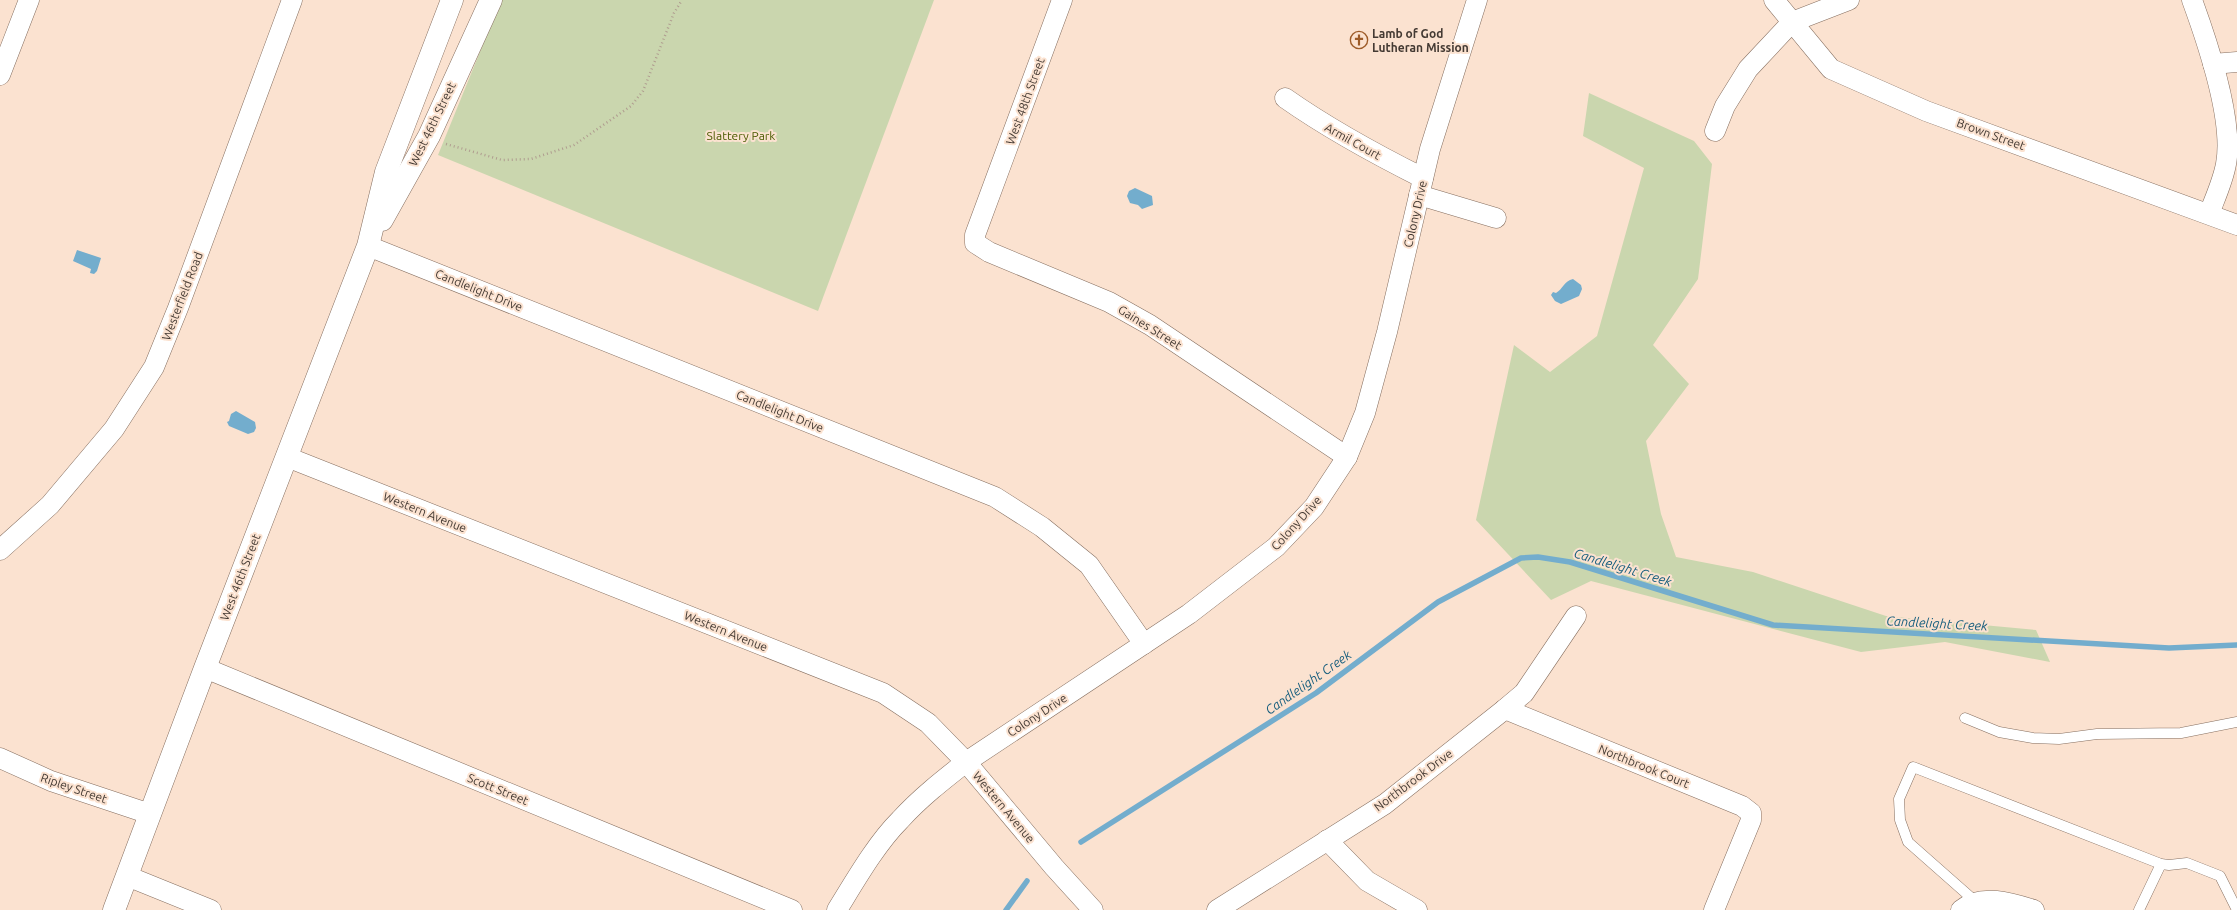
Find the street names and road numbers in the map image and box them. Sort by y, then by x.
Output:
street label: West 48th Street [1003,55,1047,146]
street label: West 46th Street [406,80,458,168]
street label: Brown Street [1955,116,2027,152]
street label: Armil Court [1323,120,1384,162]
street label: Colony Drive [1401,179,1429,249]
street label: Westerfield Road [159,250,205,342]
street label: Candlelight Drive [434,267,524,313]
street label: Gaines Street [1116,302,1184,352]
street label: Candlelight Drive [735,388,825,434]
street label: Western Avenue [381,489,469,535]
street label: Colony Drive [1268,493,1324,553]
street label: West 46th Street [218,532,263,622]
street label: Western Avenue [682,608,770,654]
street label: Colony Drive [1005,691,1069,739]
street label: Northbrook Court [1597,742,1691,790]
street label: Northbrook Drive [1371,746,1455,814]
street label: Western Avenue [971,769,1037,845]
street label: Ripley Street [39,771,109,806]
street label: Scott Street [466,771,531,807]

